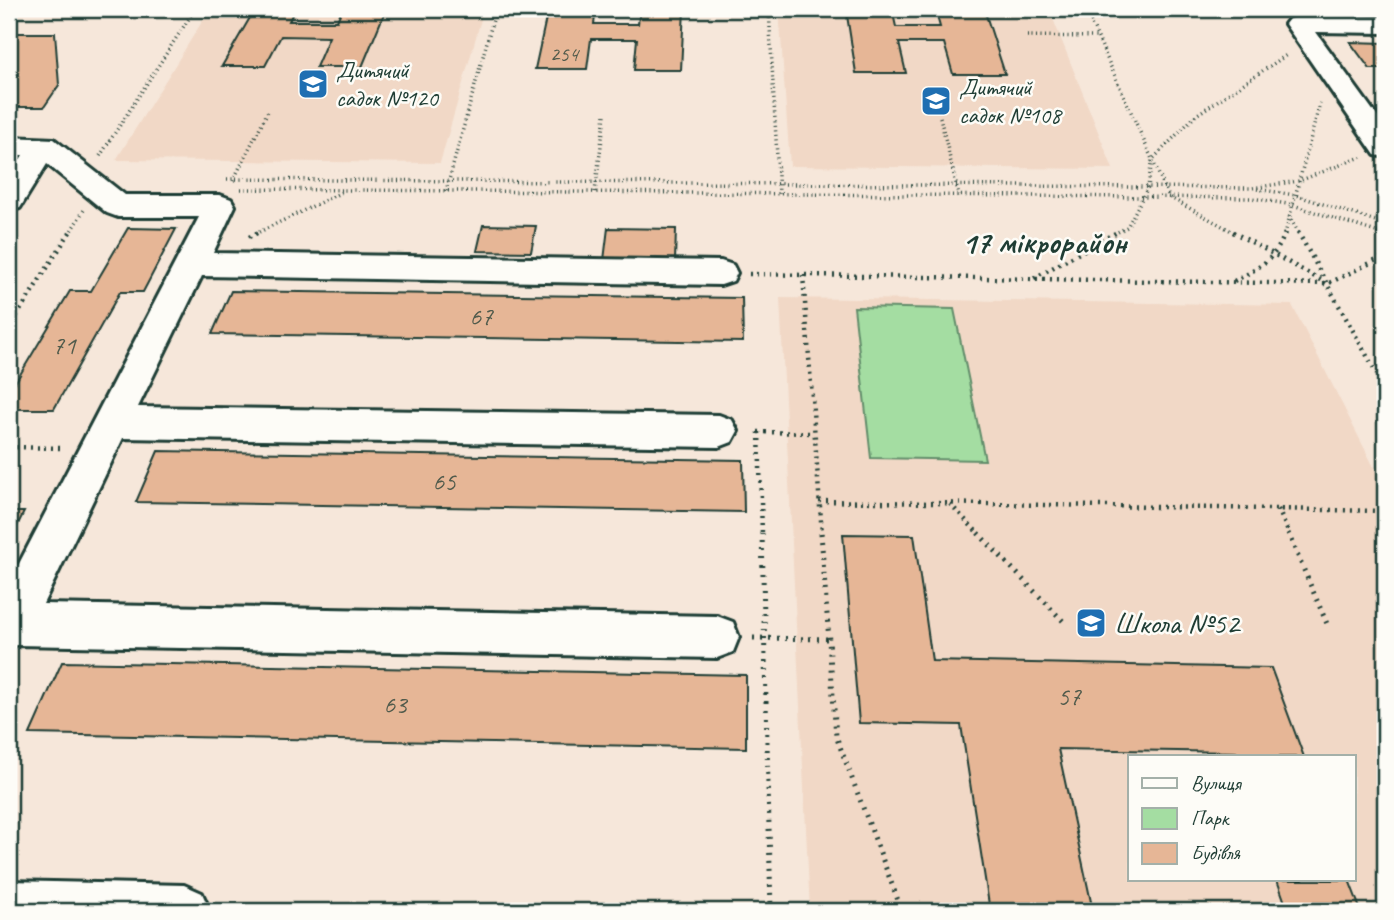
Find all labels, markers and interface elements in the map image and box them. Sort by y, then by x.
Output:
house number: 254 [550,41,581,67]
place label: Дитячий садок №120 [336,55,440,113]
school or university icon: Дитячий садок №120 [296,67,330,101]
place label: Дитячий садок №108 [959,72,1063,130]
school or university icon: Дитячий садок №108 [919,84,953,118]
district label: 17 мікрорайон [961,222,1128,263]
house number: 67 [469,300,494,333]
house number: 71 [52,329,77,362]
house number: 65 [432,465,457,498]
place label: Школа №52 [1114,604,1242,642]
school or university icon: Школа №52 [1074,606,1108,640]
house number: 57 [1057,680,1082,713]
house number: 63 [383,688,409,721]
legend [1128,755,1356,881]
text: Вулиця [1191,770,1242,796]
text: Парк [1191,805,1231,831]
text: Будівля [1191,840,1241,866]

